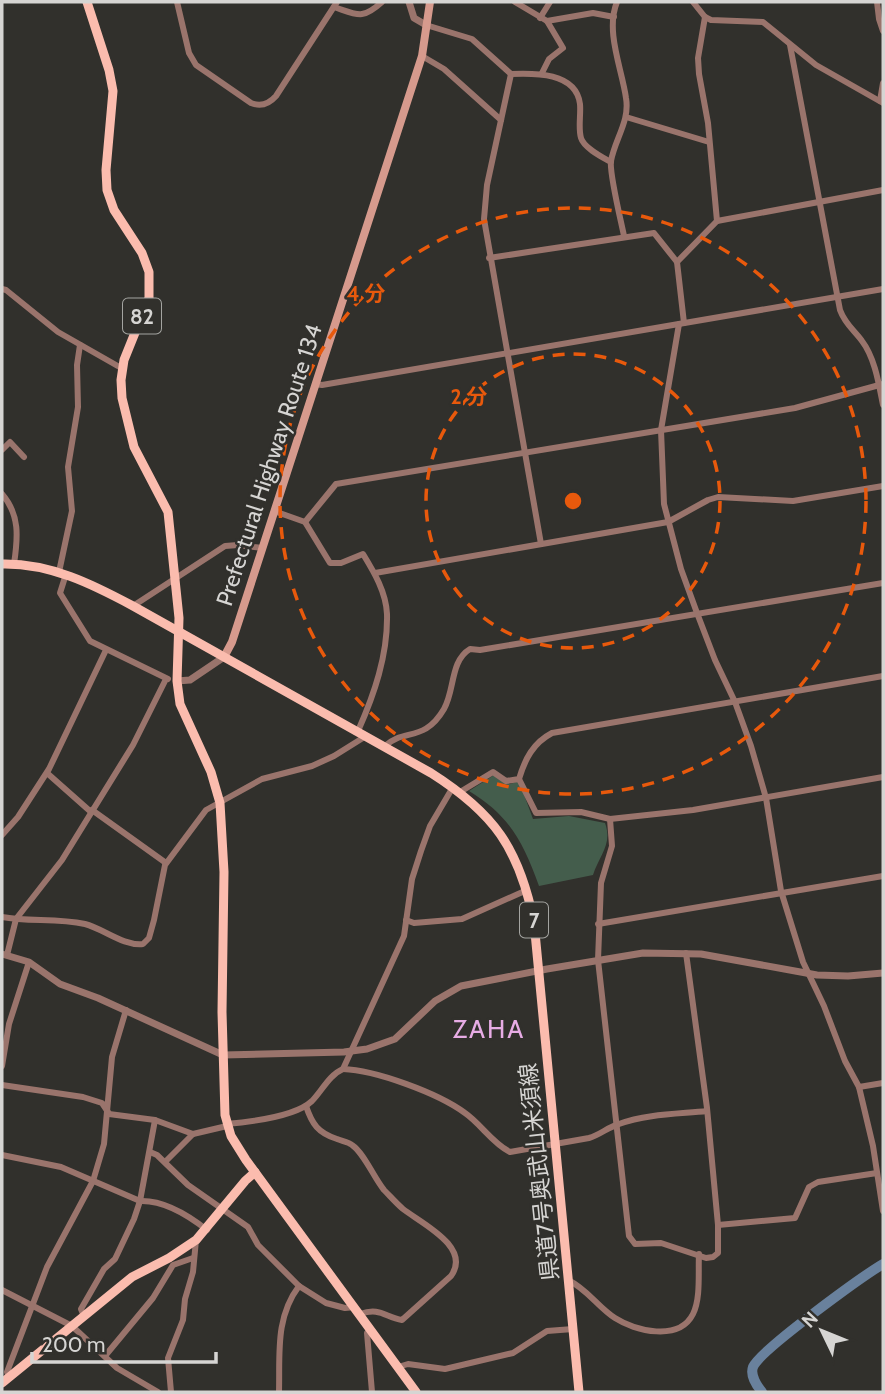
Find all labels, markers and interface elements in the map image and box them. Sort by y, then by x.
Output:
text: 4 分 [347,281,385,306]
road number: 82 [123,298,161,334]
street label: Prefectural Highway Route 134 [210,321,328,609]
text: 2 分 [451,384,487,409]
centre of rings [561,489,585,513]
road number: 7 [520,902,548,937]
district label: ZAHA [453,1013,525,1045]
street label: 県道7号奥武山米須線 [514,1062,564,1282]
north arrow [787,1296,857,1366]
text: N [797,1307,823,1333]
scale bar [32,1320,215,1364]
text: 200 m [42,1332,105,1357]

